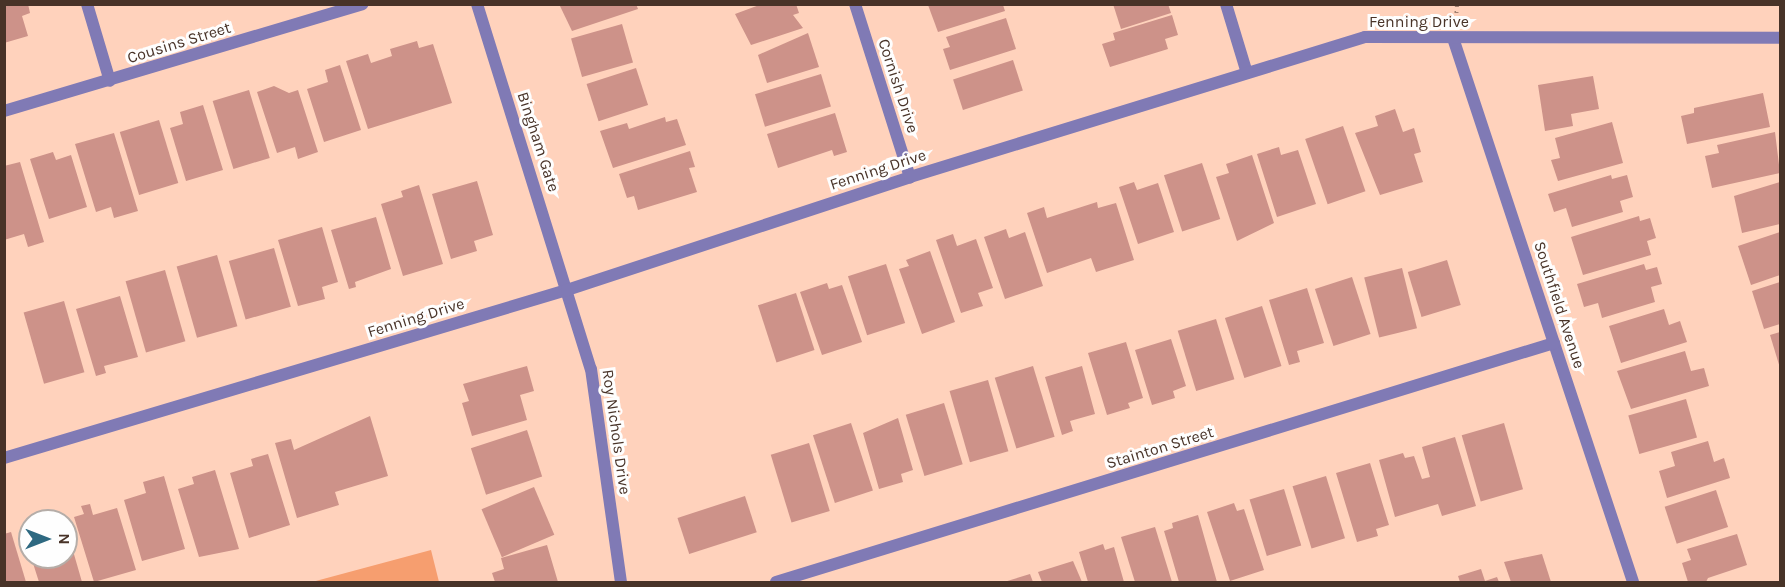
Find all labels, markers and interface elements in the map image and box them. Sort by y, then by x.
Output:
street label: Fenning Drive [1369,12,1469,32]
street label: Cousins Street [125,18,233,68]
street label: Cornish Drive [874,36,922,136]
street label: Bingham Gate [513,90,563,194]
street label: Fenning Drive [827,145,929,195]
street label: Southfield Avenue [1529,239,1589,371]
street label: Fenning Drive [365,294,467,342]
street label: Roy Nichols Drive [598,368,634,496]
street label: Stainton Street [1104,423,1216,473]
north arrow [18,509,78,569]
text: N [55,533,74,545]

